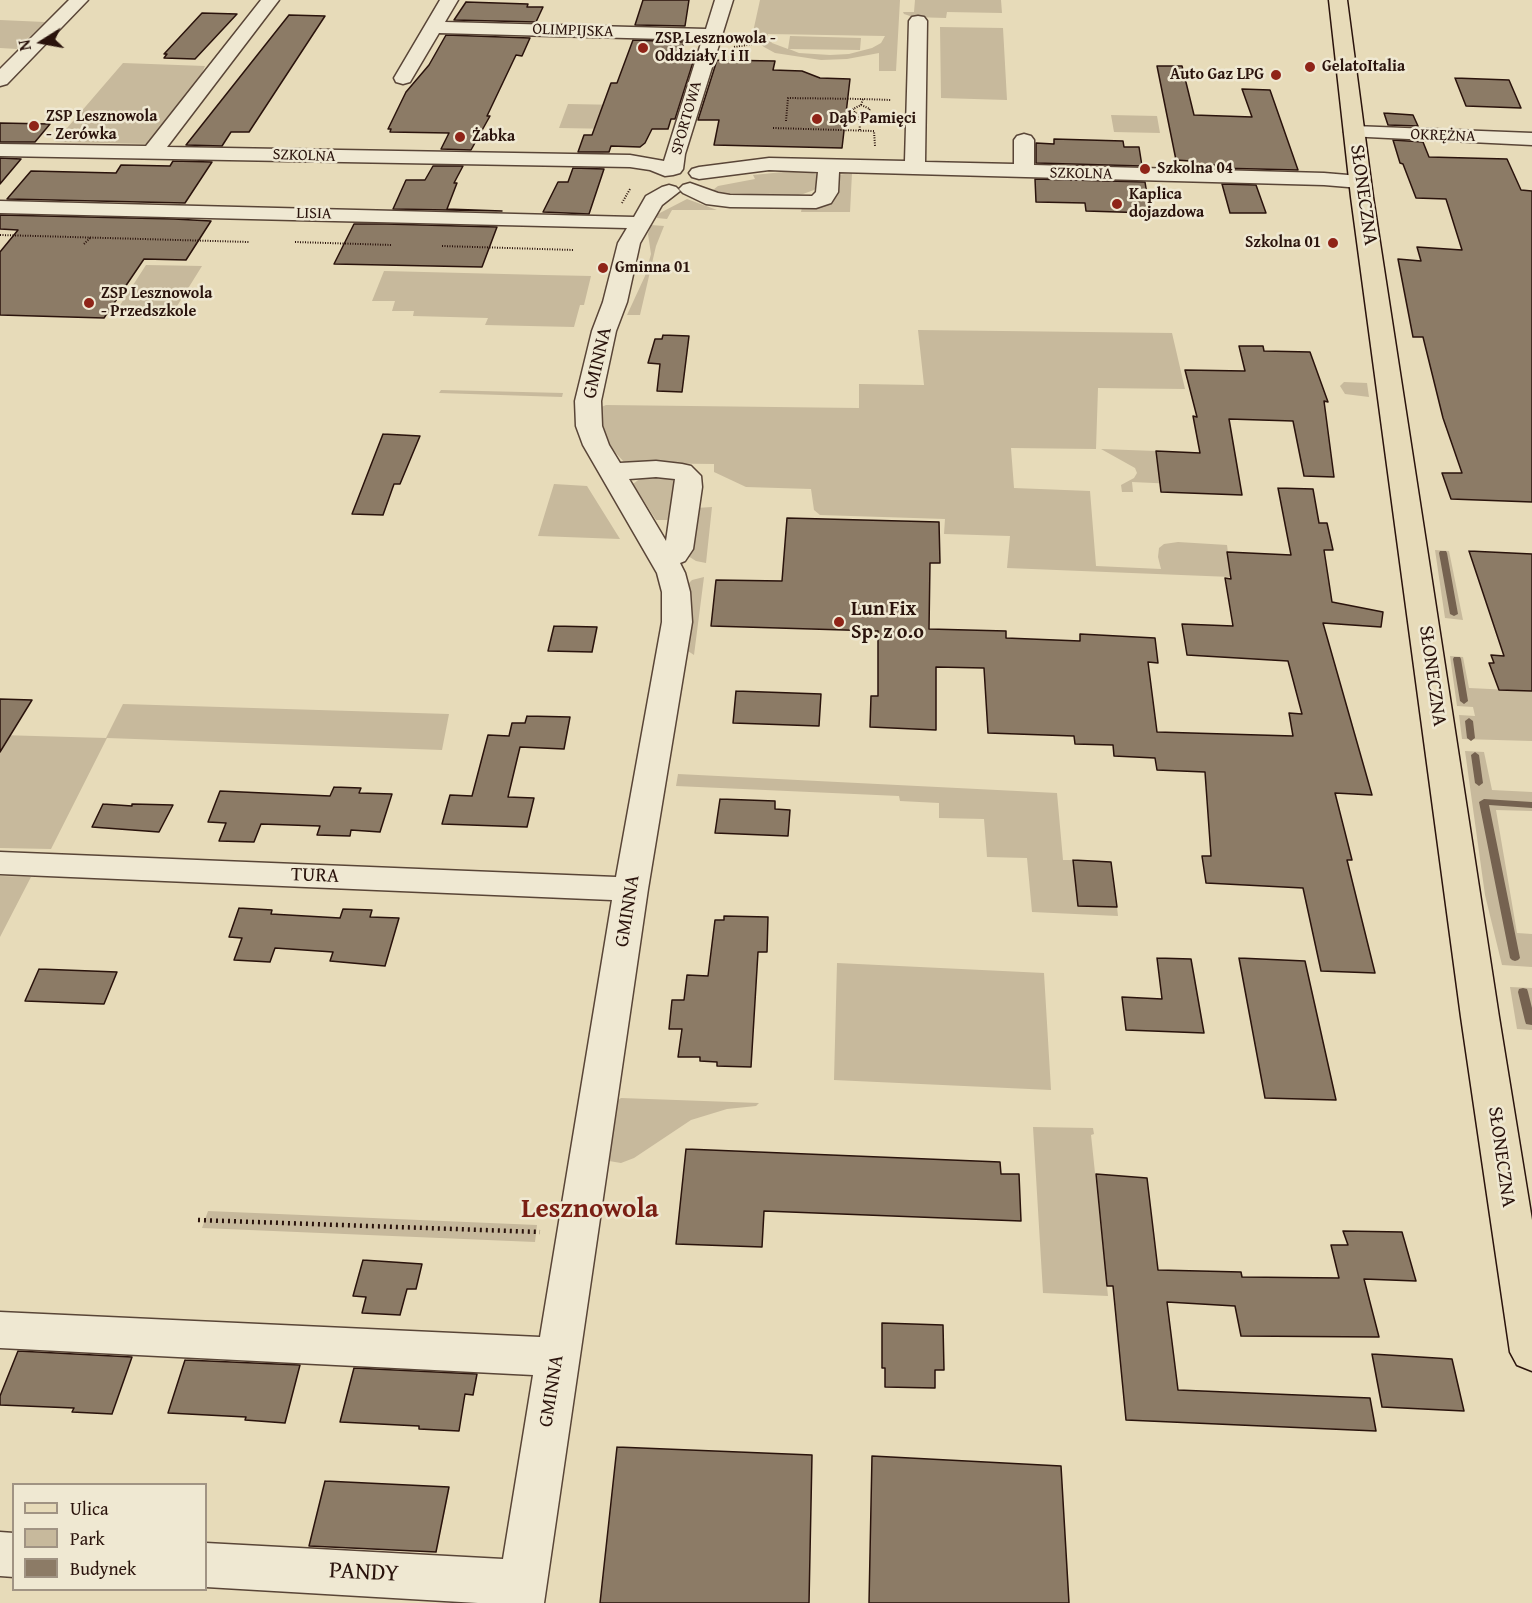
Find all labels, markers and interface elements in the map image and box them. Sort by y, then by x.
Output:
north arrow [12,12,72,72]
street label: OLIMPIJSKA [532,20,614,42]
place label: ZSP Lesznowola - Oddziały I i II [655,29,776,67]
text: N [12,38,37,53]
marker: ZSP Lesznowola - Oddziały I i II [636,41,650,55]
place label: GelatoItalia [1322,57,1405,77]
marker: GelatoItalia [1303,60,1317,74]
place label: Auto Gaz LPG [1170,65,1264,85]
marker: Auto Gaz LPG [1269,68,1283,82]
street label: SPORTOWA [667,79,707,157]
place label: ZSP Lesznowola - Zerówka [46,107,157,145]
place label: Dąb Pamięci [829,109,916,129]
marker: Dąb Pamięci [810,112,824,126]
marker: ZSP Lesznowola - Zerówka [27,119,41,133]
street label: OKRĘŻNA [1410,125,1476,147]
place label: Żabka [472,127,515,147]
marker: Żabka [453,130,467,144]
street label: SŁONECZNA [1344,143,1382,247]
street label: SZKOLNA [272,145,336,167]
place label: Szkolna 04 [1157,159,1233,179]
marker: Szkolna 04 [1138,162,1152,176]
street label: SZKOLNA [1049,164,1113,184]
place label: Kaplica dojazdowa [1129,185,1204,223]
marker: Kaplica dojazdowa [1110,197,1124,211]
street label: LISIA [296,204,332,224]
place label: Szkolna 01 [1245,233,1321,253]
marker: Szkolna 01 [1326,236,1340,250]
place label: Gminna 01 [615,258,691,278]
marker: Gminna 01 [596,261,610,275]
place label: ZSP Lesznowola - Przedszkole [101,284,212,322]
marker: ZSP Lesznowola - Przedszkole [82,296,96,310]
street label: GMINNA [578,325,618,401]
place label: Lun Fix Sp. z o.o [851,598,924,645]
marker: Lun Fix Sp. z o.o [832,615,846,629]
street label: SŁONECZNA [1413,624,1451,728]
street label: TURA [291,863,339,889]
street label: GMINNA [610,873,646,949]
street label: SŁONECZNA [1482,1105,1520,1209]
district label: Lesznowola [521,1194,659,1226]
street label: GMINNA [534,1353,570,1429]
legend [12,1483,207,1591]
text: Ulica [70,1495,108,1522]
text: Park [70,1525,105,1552]
text: Budynek [70,1555,136,1582]
street label: PANDY [328,1557,400,1589]

